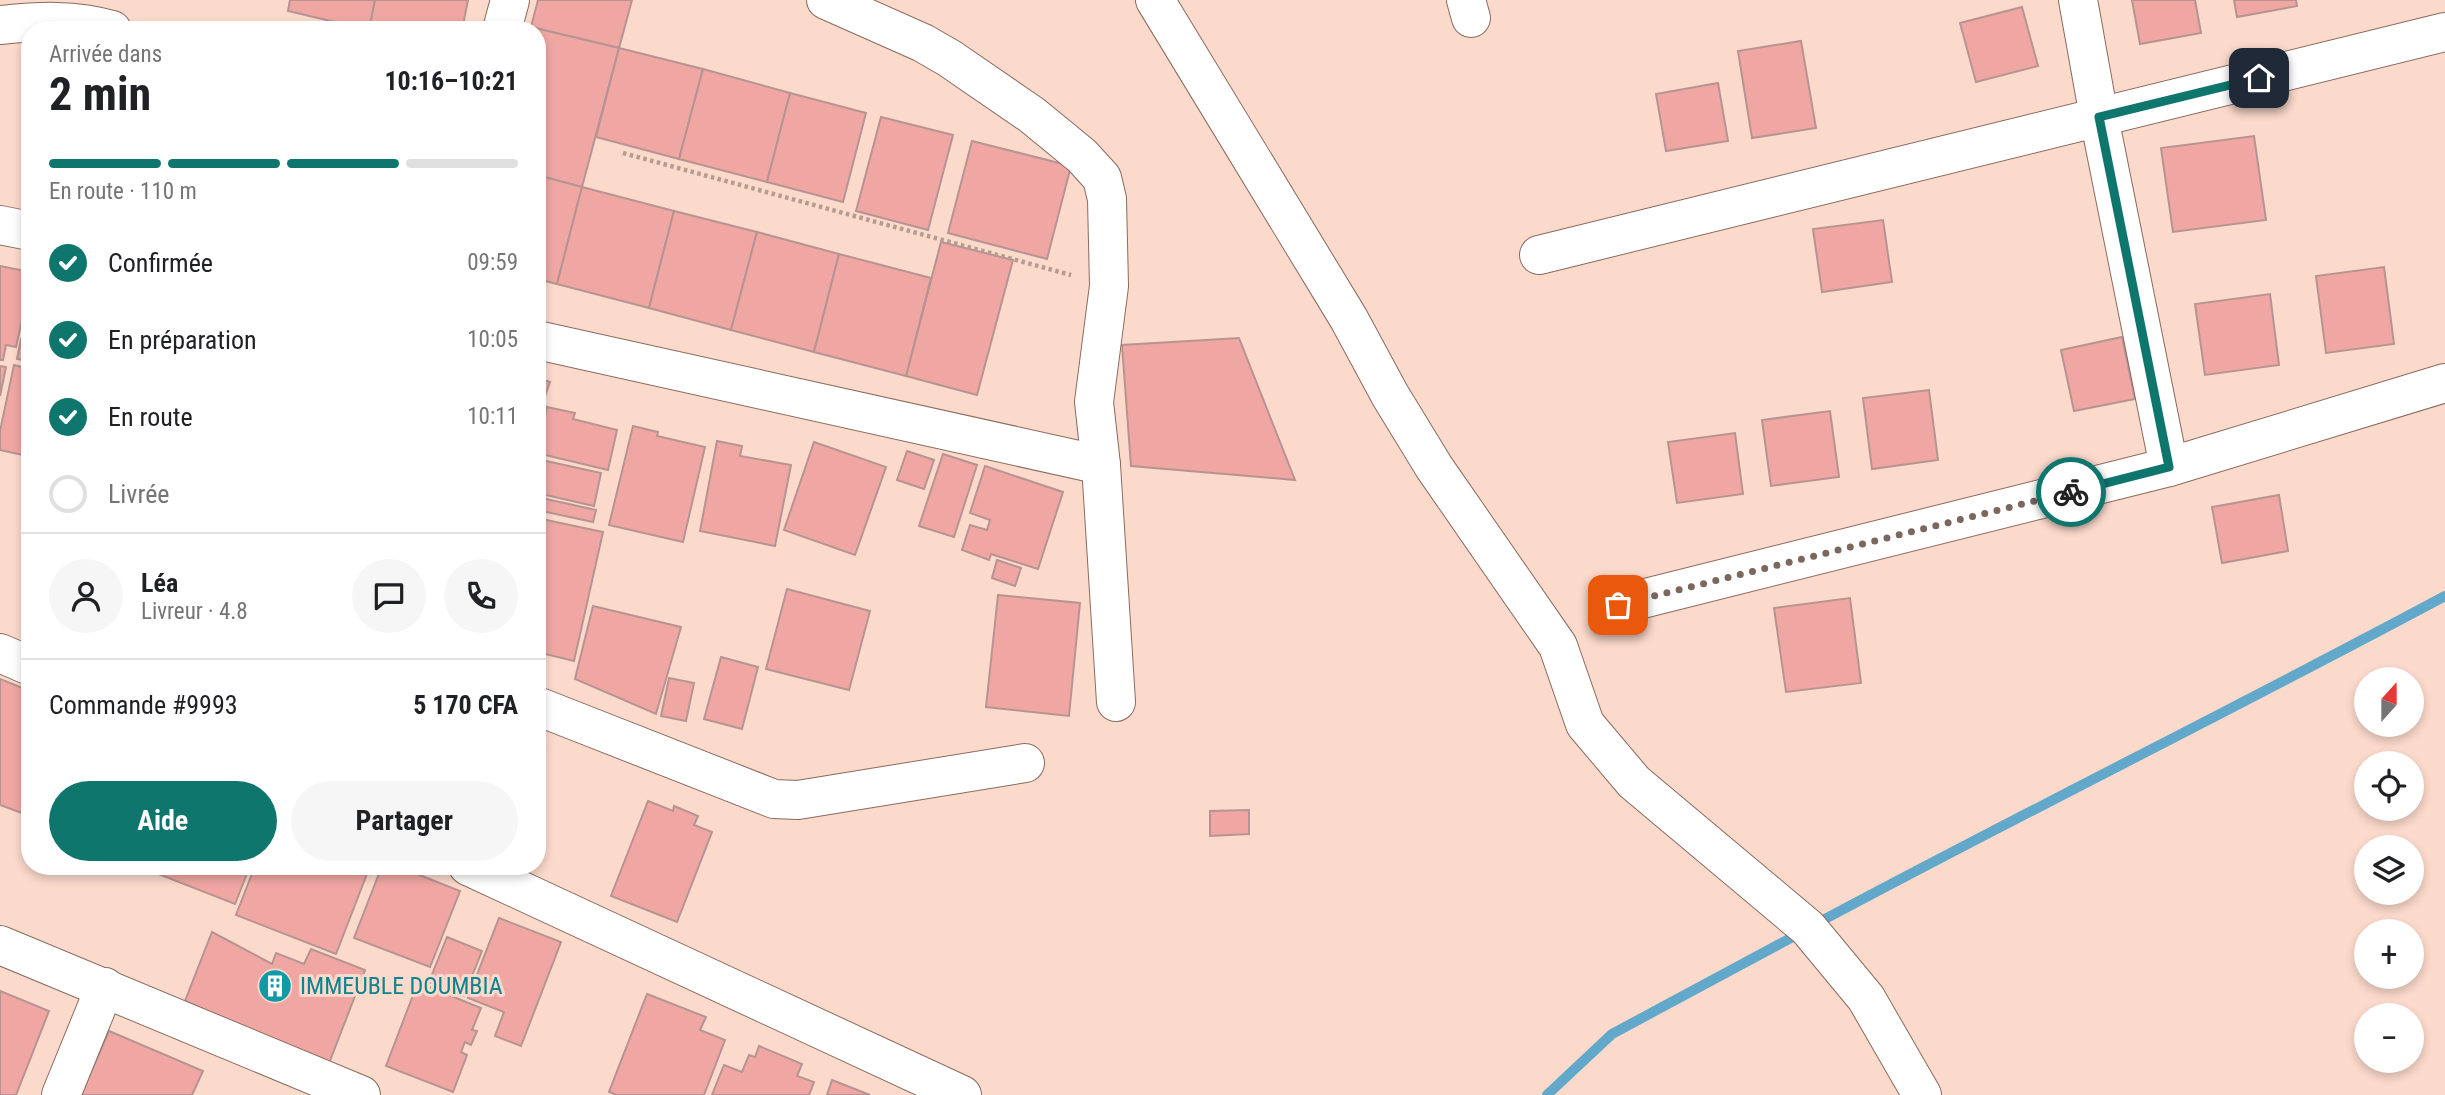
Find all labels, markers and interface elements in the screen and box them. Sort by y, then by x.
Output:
text: Arrivée dans [49,41,162,68]
pin [2229,48,2289,108]
icon: home [2240,59,2278,97]
text: 10:16–10:21 [384,66,518,96]
text: 2 min [49,67,151,121]
text: En route · 110 m [49,178,197,205]
icon: check [49,244,87,282]
text: Confirmée [108,248,213,278]
text: 09:59 [467,249,518,276]
icon: check [49,321,87,359]
text: En préparation [108,325,257,355]
text: 10:05 [467,326,518,353]
icon: check [49,398,87,436]
text: En route [108,402,193,432]
text: 10:11 [467,403,518,430]
courier [2036,457,2106,527]
icon: bike [2052,473,2090,511]
text: Livrée [108,479,170,509]
button: person [49,559,123,633]
button: chat [352,559,426,633]
button: phone [444,559,518,633]
text: Léa [141,568,178,598]
pin [1588,575,1648,635]
icon: bag [1599,586,1637,624]
text: Livreur · 4.8 [141,598,248,625]
north arrow [2354,667,2424,737]
map controls [2354,667,2424,1073]
text: Commande #9993 [49,690,238,720]
text: 5 170 CFA [413,690,518,720]
button: locate [2354,751,2424,821]
button: Aide [49,781,277,861]
button: Partager [291,781,518,861]
button: layers [2354,835,2424,905]
button: + [2354,919,2424,989]
building icon: IMMEUBLE DOUMBIA [256,967,294,1005]
place label: IMMEUBLE DOUMBIA [300,972,503,1000]
button: − [2354,1003,2424,1073]

